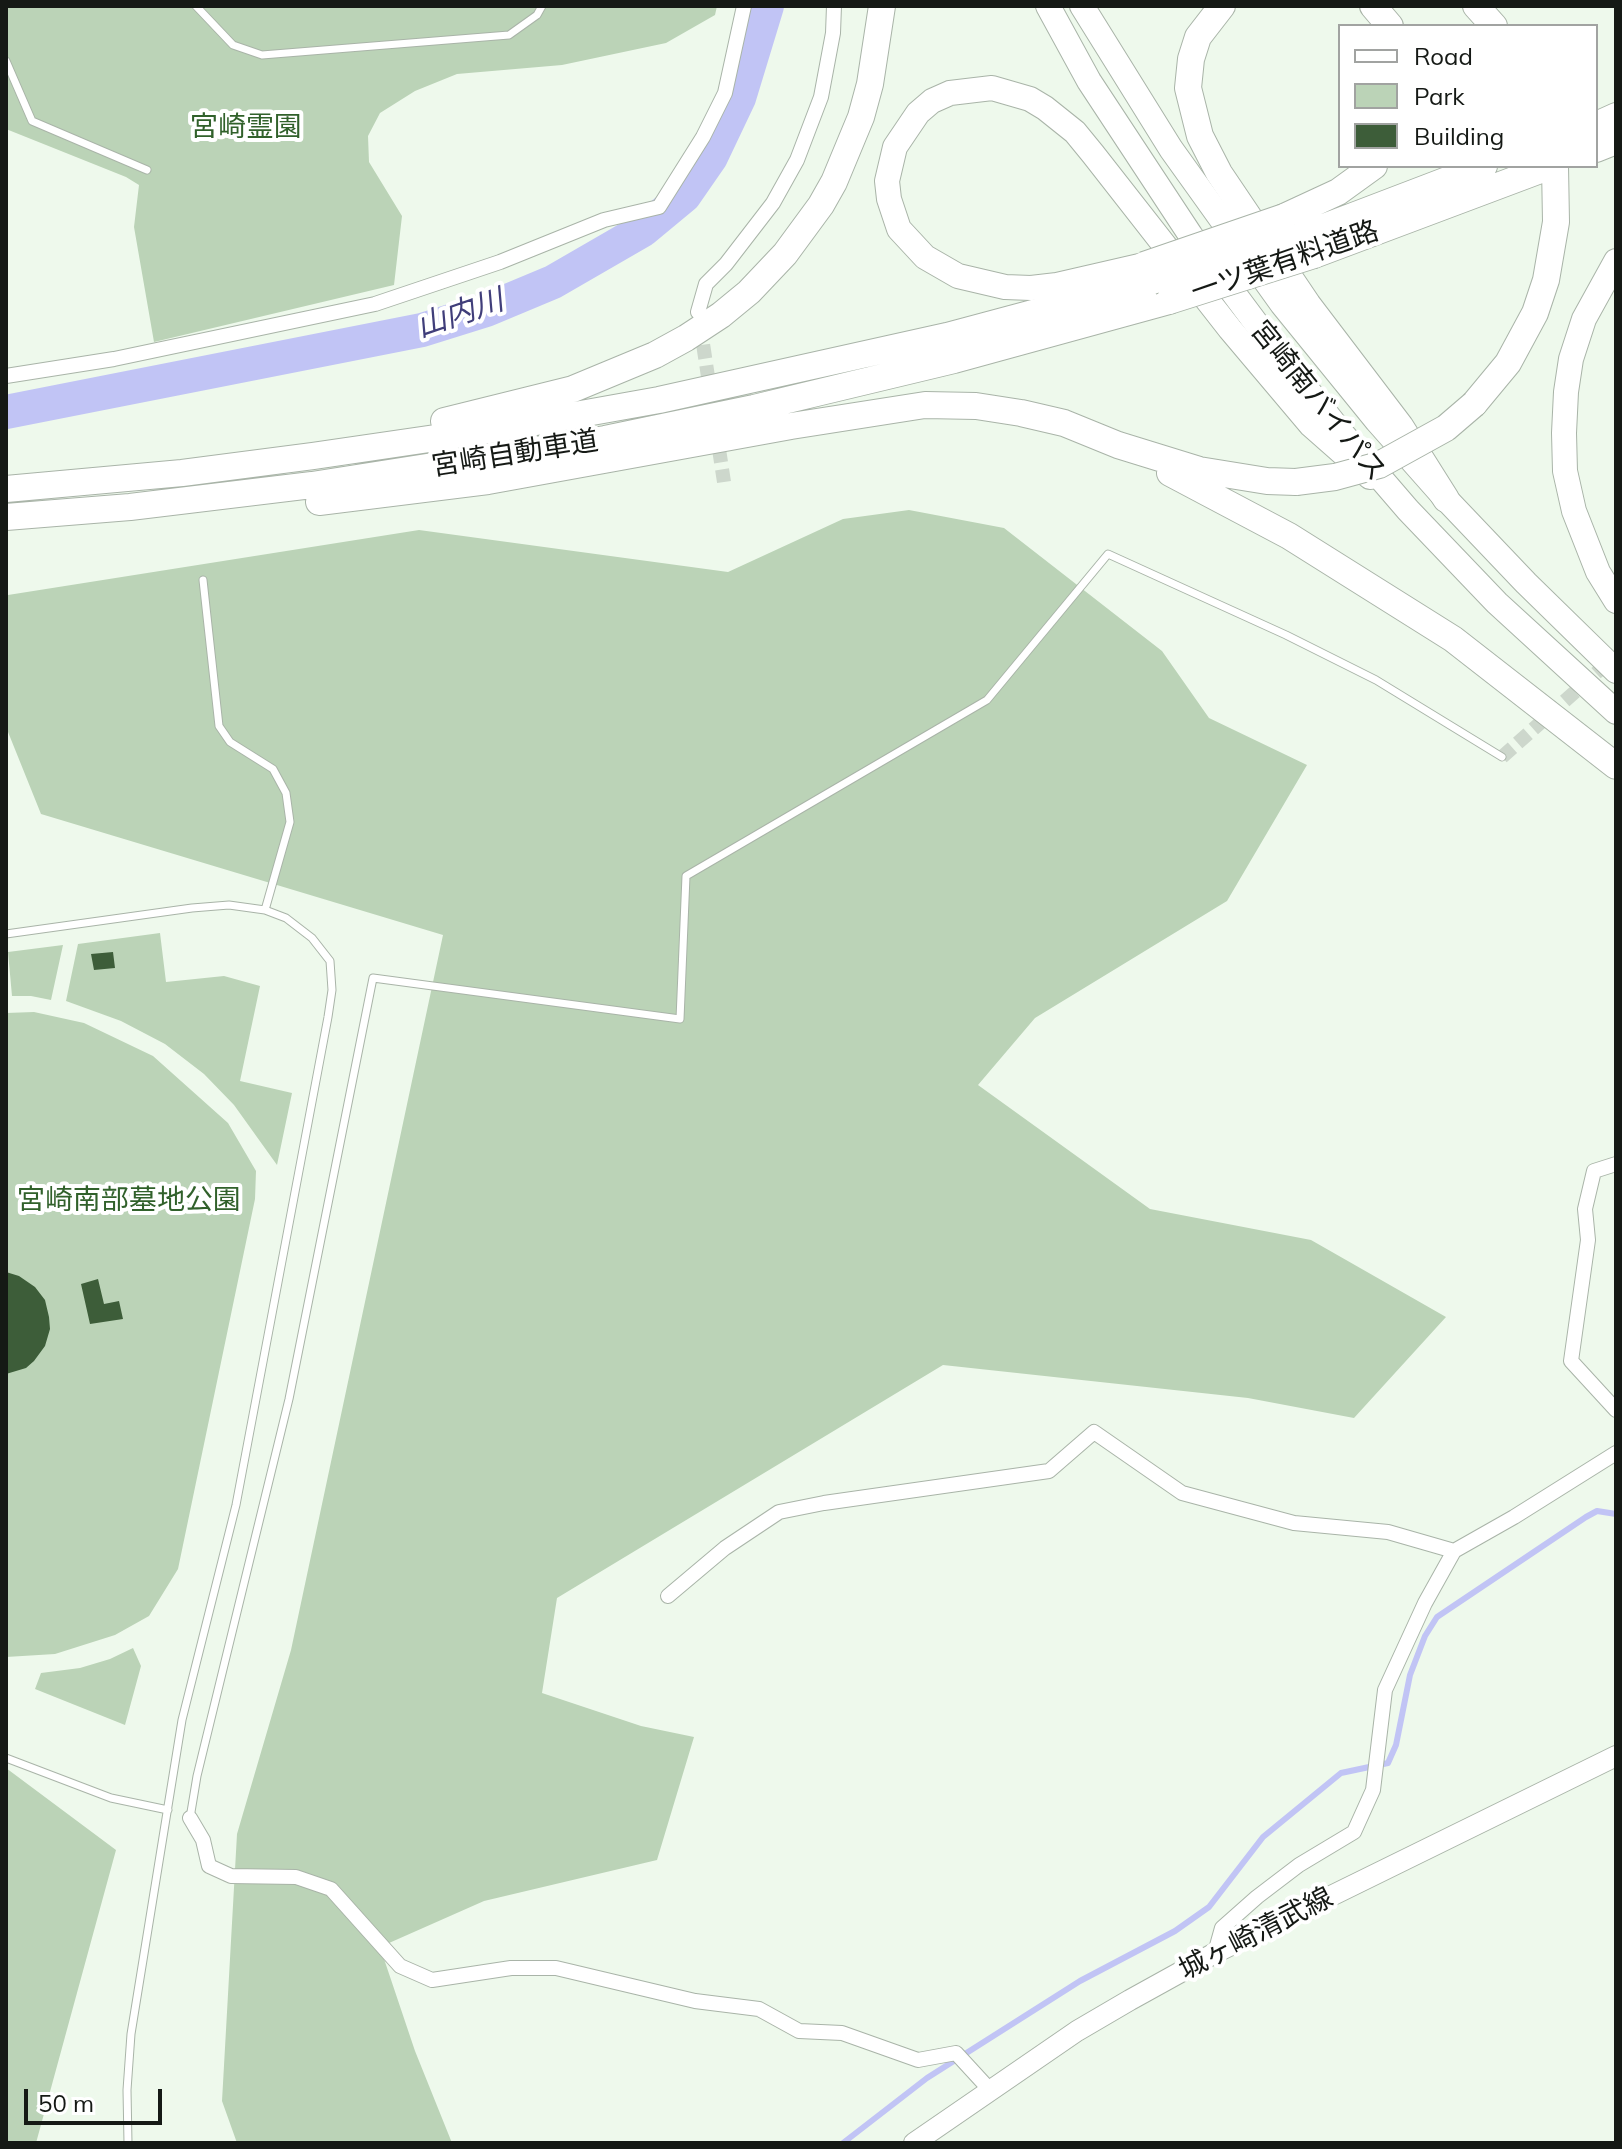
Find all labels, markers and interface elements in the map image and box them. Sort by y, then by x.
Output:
legend [1338,24,1598,168]
text: Road [1414,41,1473,71]
text: Park [1414,81,1465,111]
park label: 宮崎霊園 [190,111,302,145]
text: Building [1414,121,1504,151]
street label: 一ツ葉有料道路 [1187,214,1383,310]
water label: 山内川 [412,282,508,346]
street label: 宮崎南バイパス [1243,314,1393,488]
street label: 宮崎自動車道 [429,424,601,484]
park label: 宮崎南部墓地公園 [17,1184,241,1218]
street label: 城ヶ崎清武線 [1174,1881,1338,1987]
scale bar [28,2073,166,2123]
text: 50 m [38,2088,94,2118]

